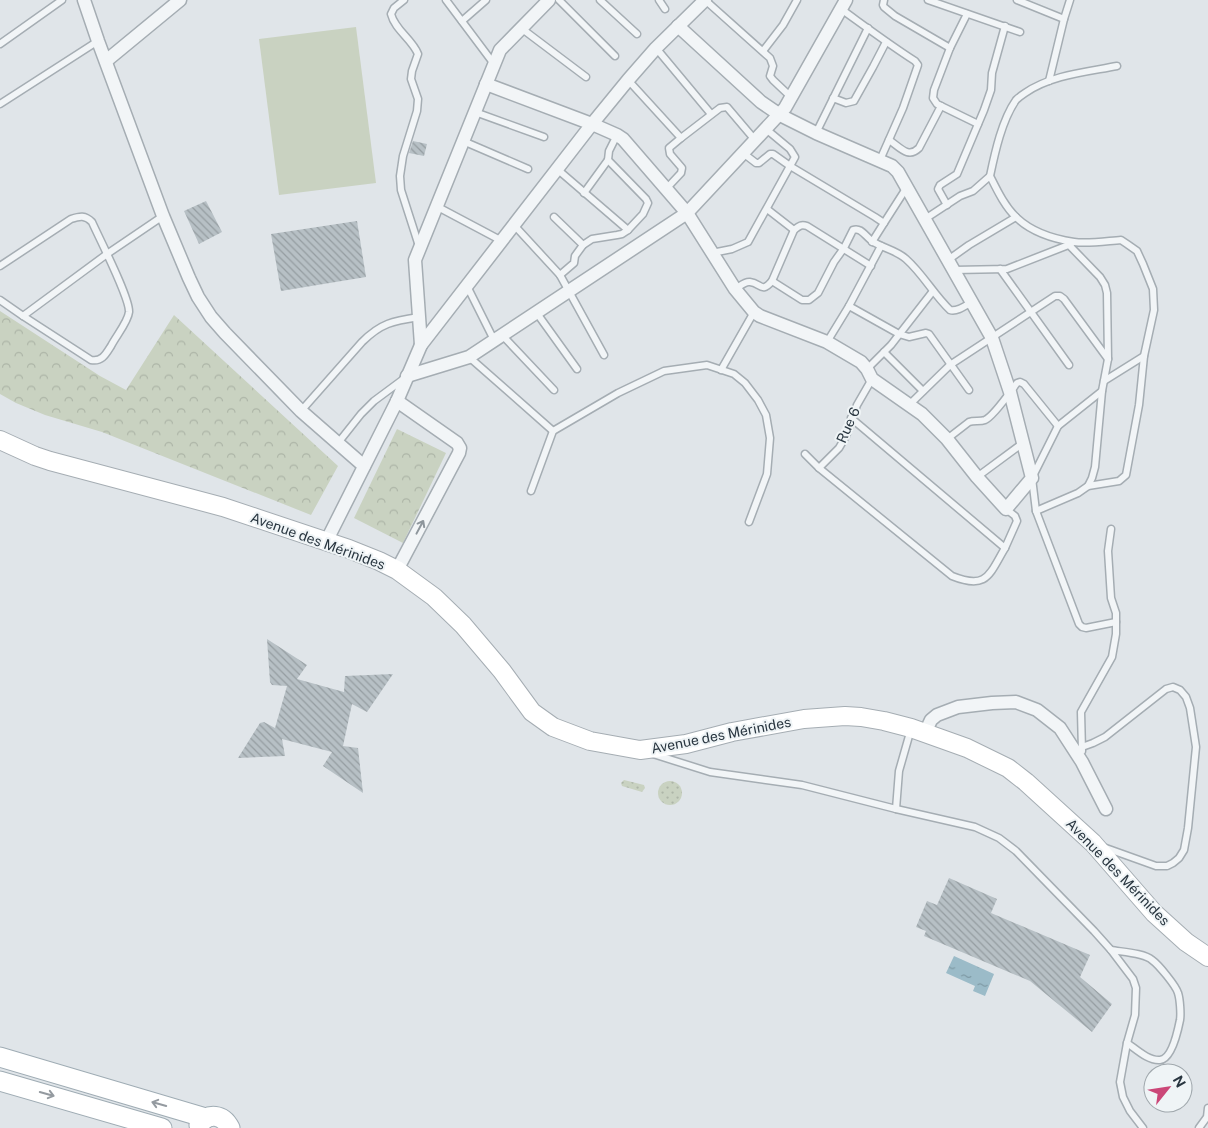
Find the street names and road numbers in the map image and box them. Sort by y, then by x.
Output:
street label: Rue 6 [833,404,863,445]
street label: Avenue des Mérinides [249,509,387,573]
street label: Avenue des Mérinides [650,714,792,756]
street label: Avenue des Mérinides [1063,815,1173,929]

